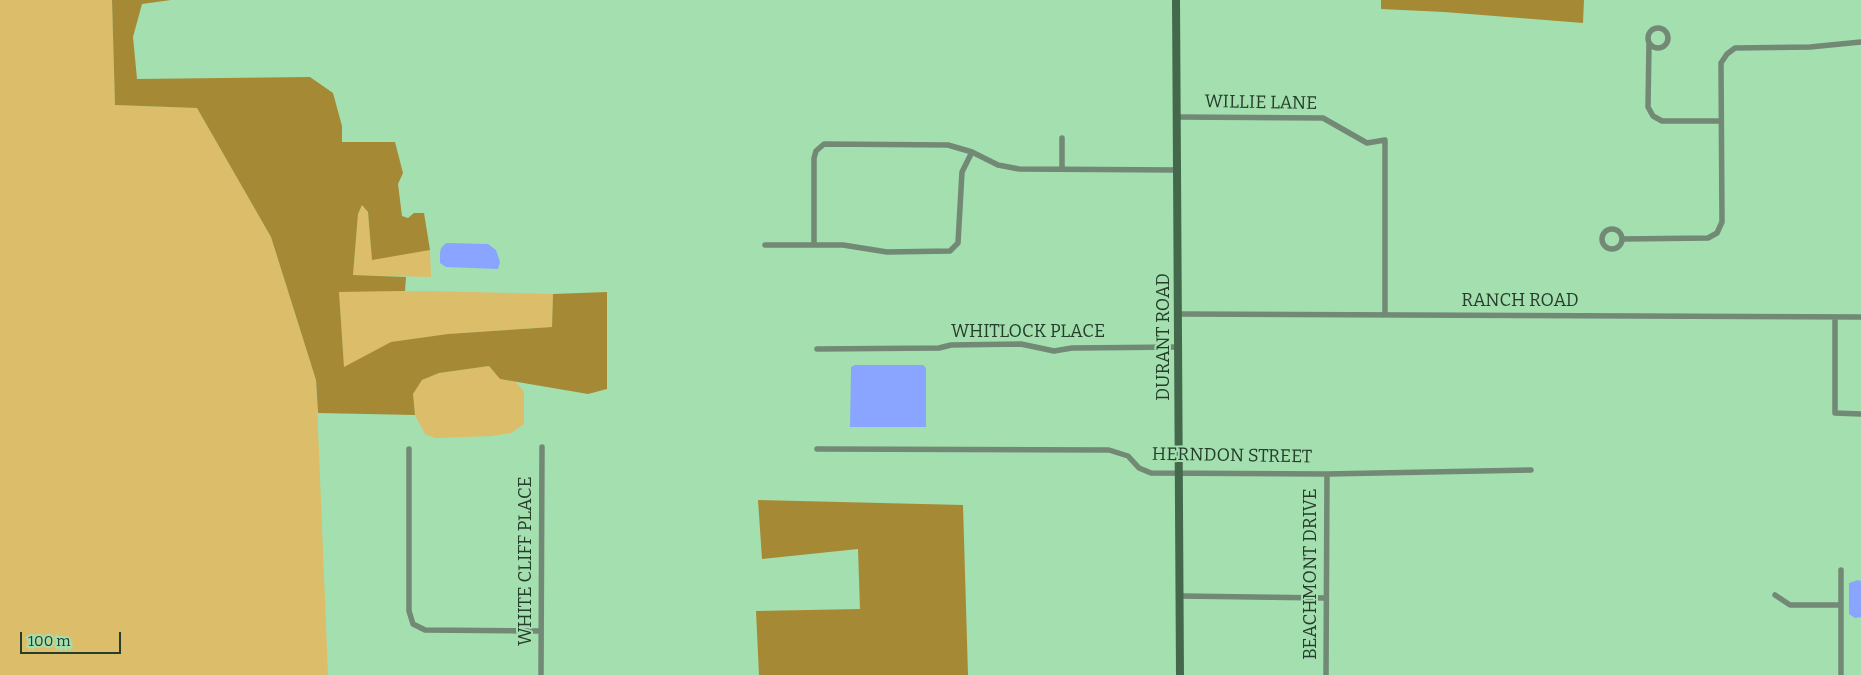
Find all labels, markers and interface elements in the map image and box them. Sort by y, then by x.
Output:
street label: WILLIE LANE [1204,91,1318,115]
street label: DURANT ROAD [1153,273,1175,401]
street label: RANCH ROAD [1461,290,1579,312]
street label: WHITLOCK PLACE [951,321,1105,343]
street label: HERNDON STREET [1152,444,1312,468]
street label: WHITE CLIFF PLACE [515,476,537,646]
street label: BEACHMONT DRIVE [1300,488,1322,660]
scale bar [22,622,124,654]
text: 100 m [28,632,71,650]

